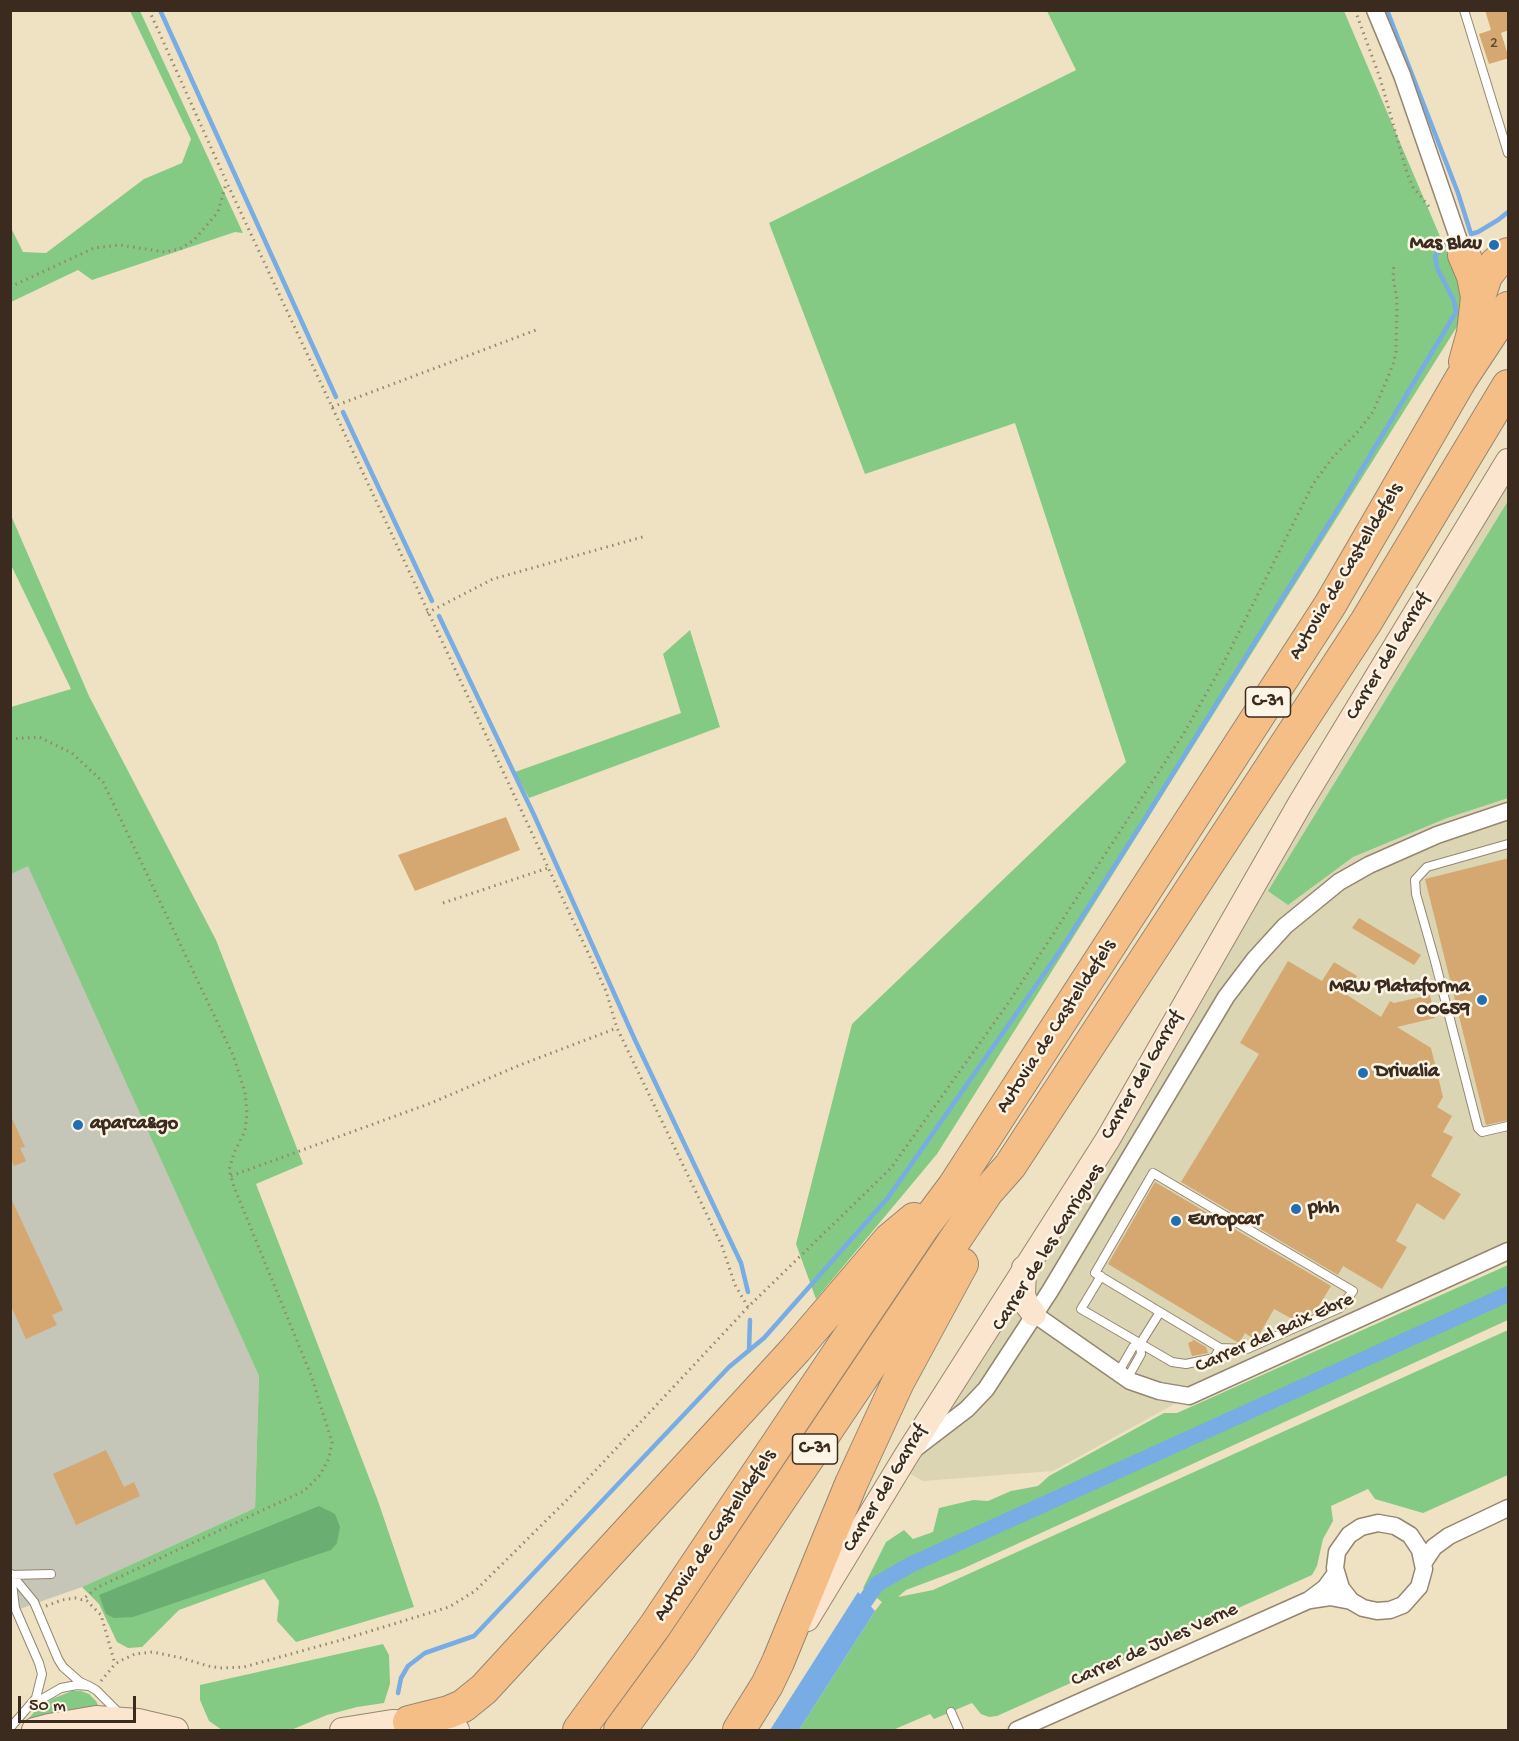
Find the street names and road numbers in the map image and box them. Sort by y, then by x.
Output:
street label: Autovia de Castelldefels [1285,479,1409,665]
street label: Carrer del Garraf [1341,589,1437,725]
road number: C-31 [1246,687,1290,717]
street label: Autovia de Castelldefels [992,936,1122,1118]
street label: Carrer del Garraf [1096,1007,1190,1145]
street label: Carrer de les Garrigues [988,1160,1110,1336]
street label: Carrer del Baix Ebre [1192,1288,1358,1380]
street label: Carrer del Garraf [838,1421,934,1557]
road number: C-31 [792,1434,838,1464]
street label: Autovia de Castelldefels [649,1445,783,1627]
street label: Carrer de Jules Verne [1068,1598,1242,1694]

